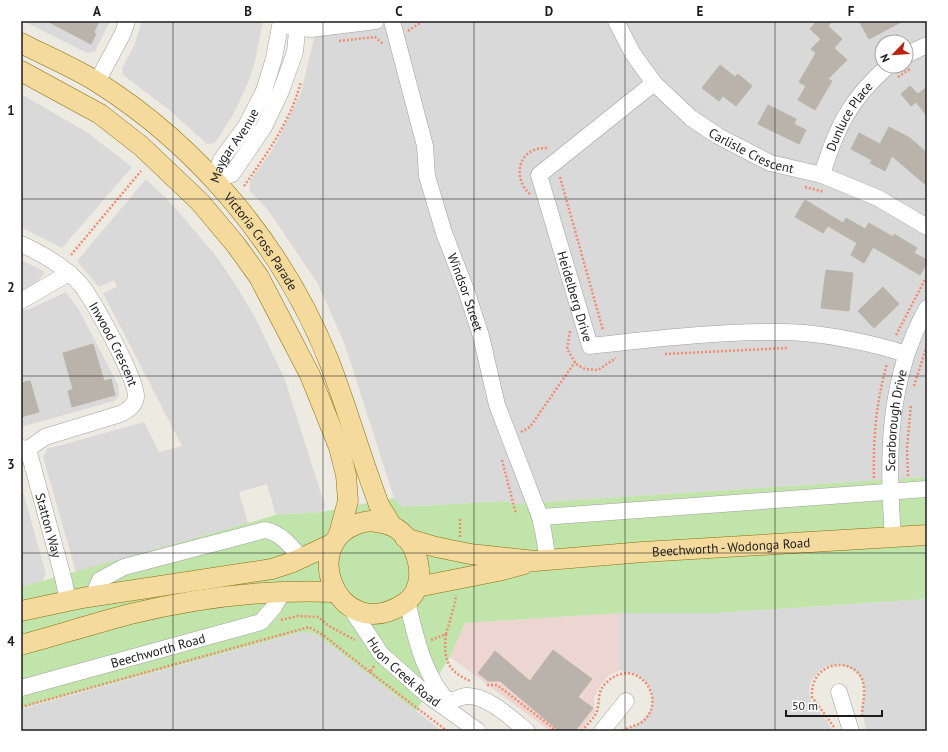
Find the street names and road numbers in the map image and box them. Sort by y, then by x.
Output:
street label: Dunluce Place [822,78,876,154]
street label: Maygar Avenue [206,105,262,185]
street label: Carlisle Crescent [705,124,796,177]
street label: Victoria Cross Parade [220,188,302,293]
street label: Heidelberg Drive [554,249,597,344]
street label: Windsor Street [444,251,488,334]
street label: Inwood Crescent [86,299,142,389]
street label: Scarborough Drive [882,368,910,472]
street label: Statton Way [32,491,66,560]
street label: Beechworth - Wodonga Road [652,534,811,560]
street label: Beechworth Road [109,629,207,671]
street label: Huon Creek Road [364,634,444,710]

